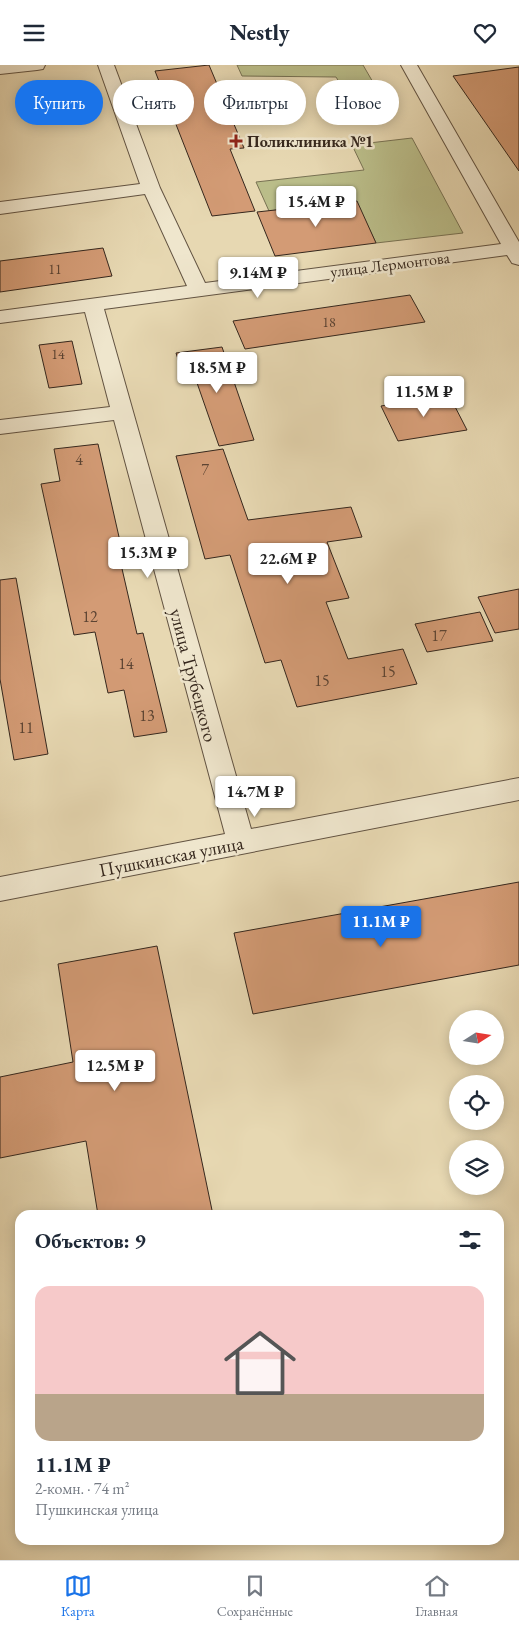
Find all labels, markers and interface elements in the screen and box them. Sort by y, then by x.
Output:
text: Nestly [229,18,290,47]
icon: menu [20,19,48,47]
icon: heart [471,19,499,47]
chip: Купить [15,80,103,125]
chip: Снять [113,80,194,125]
chip: Фильтры [204,80,306,125]
chip: Новое [316,80,399,125]
place label: Поликлиника №1 [247,131,373,152]
marker: Поликлиника №1 [229,134,243,148]
pin: 15.4M ₽ [270,185,362,228]
text: 15.4M ₽ [287,191,345,212]
street label: улица Лермонтова [329,247,452,282]
pin: 9.14M ₽ [212,257,304,299]
house number: 11 [48,260,62,278]
text: 9.14M ₽ [229,262,287,283]
house number: 18 [322,313,336,331]
house number: 14 [51,345,65,363]
pin: 18.5M ₽ [171,351,263,394]
text: 18.5M ₽ [188,357,246,378]
pin: 11.5M ₽ [378,375,470,418]
text: 11.5M ₽ [395,381,453,402]
house number: 4 [75,449,83,470]
house number: 7 [201,459,209,480]
pin: 15.3M ₽ [102,537,194,579]
text: 15.3M ₽ [119,542,177,563]
pin: 22.6M ₽ [242,543,334,585]
text: 22.6M ₽ [259,548,317,569]
house number: 12 [82,606,98,627]
street label: улица Трубецкого [164,606,223,745]
house number: 17 [431,625,447,646]
house number: 14 [118,653,134,674]
house number: 15 [380,661,396,682]
house number: 15 [314,670,330,691]
house number: 13 [139,705,155,726]
house number: 11 [18,717,34,738]
pin: 14.7M ₽ [209,775,301,818]
text: 14.7M ₽ [226,781,284,802]
street label: Пушкинская улица [97,830,246,883]
pin: 11.1M ₽ [335,905,427,948]
text: 11.1M ₽ [352,911,410,932]
north arrow [449,1010,504,1065]
map controls [449,1010,504,1195]
pin: 12.5M ₽ [69,1049,161,1092]
text: 12.5M ₽ [86,1055,144,1076]
button: locate [449,1075,504,1130]
button: layers [449,1140,504,1195]
icon: filters [456,1226,484,1254]
text: Объектов: 9 [35,1227,146,1254]
icon: home [215,1318,305,1408]
text: 11.1M ₽ [35,1451,111,1478]
text: 2-комн. · 74 m² [35,1478,130,1499]
text: Пушкинская улица [35,1499,159,1520]
tab: Карта [61,1572,95,1620]
tab: Сохранённые [217,1572,293,1620]
tab: Главная [415,1572,458,1620]

